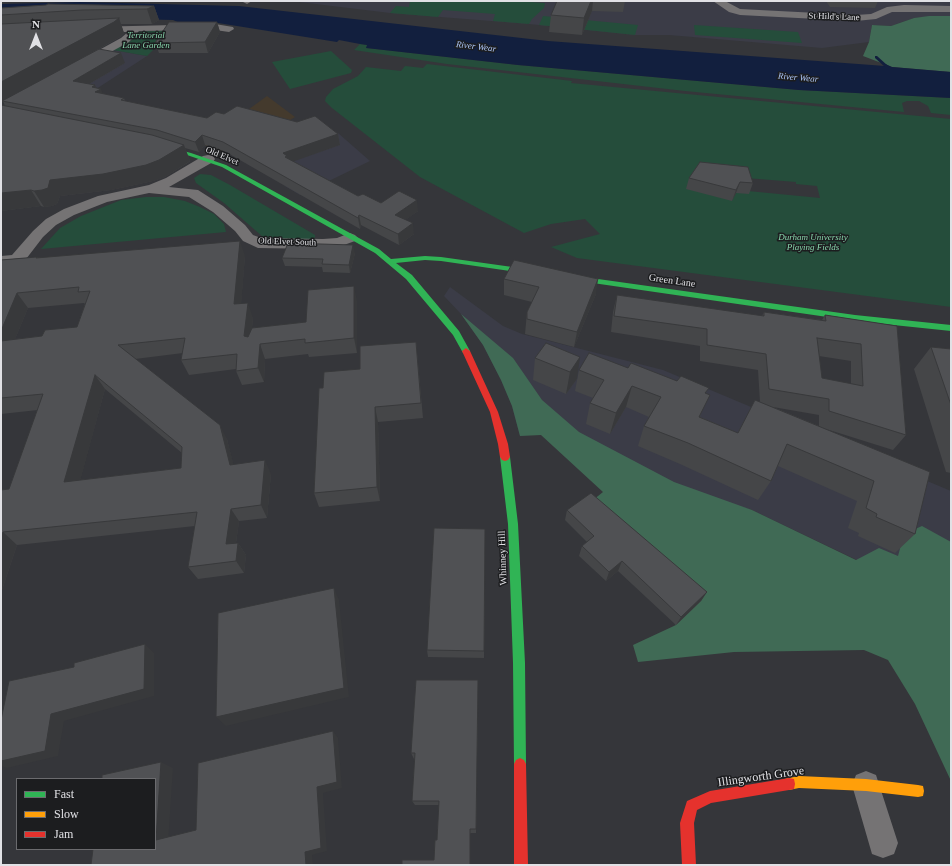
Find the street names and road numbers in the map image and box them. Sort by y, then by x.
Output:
street label: St Hild's Lane [808,11,860,23]
street label: Old Elvet [204,144,240,168]
street label: Old Elvet South [258,236,316,248]
street label: Green Lane [648,272,696,290]
street label: Whinney Hill [496,530,510,586]
street label: Illingworth Grove [717,764,805,790]

